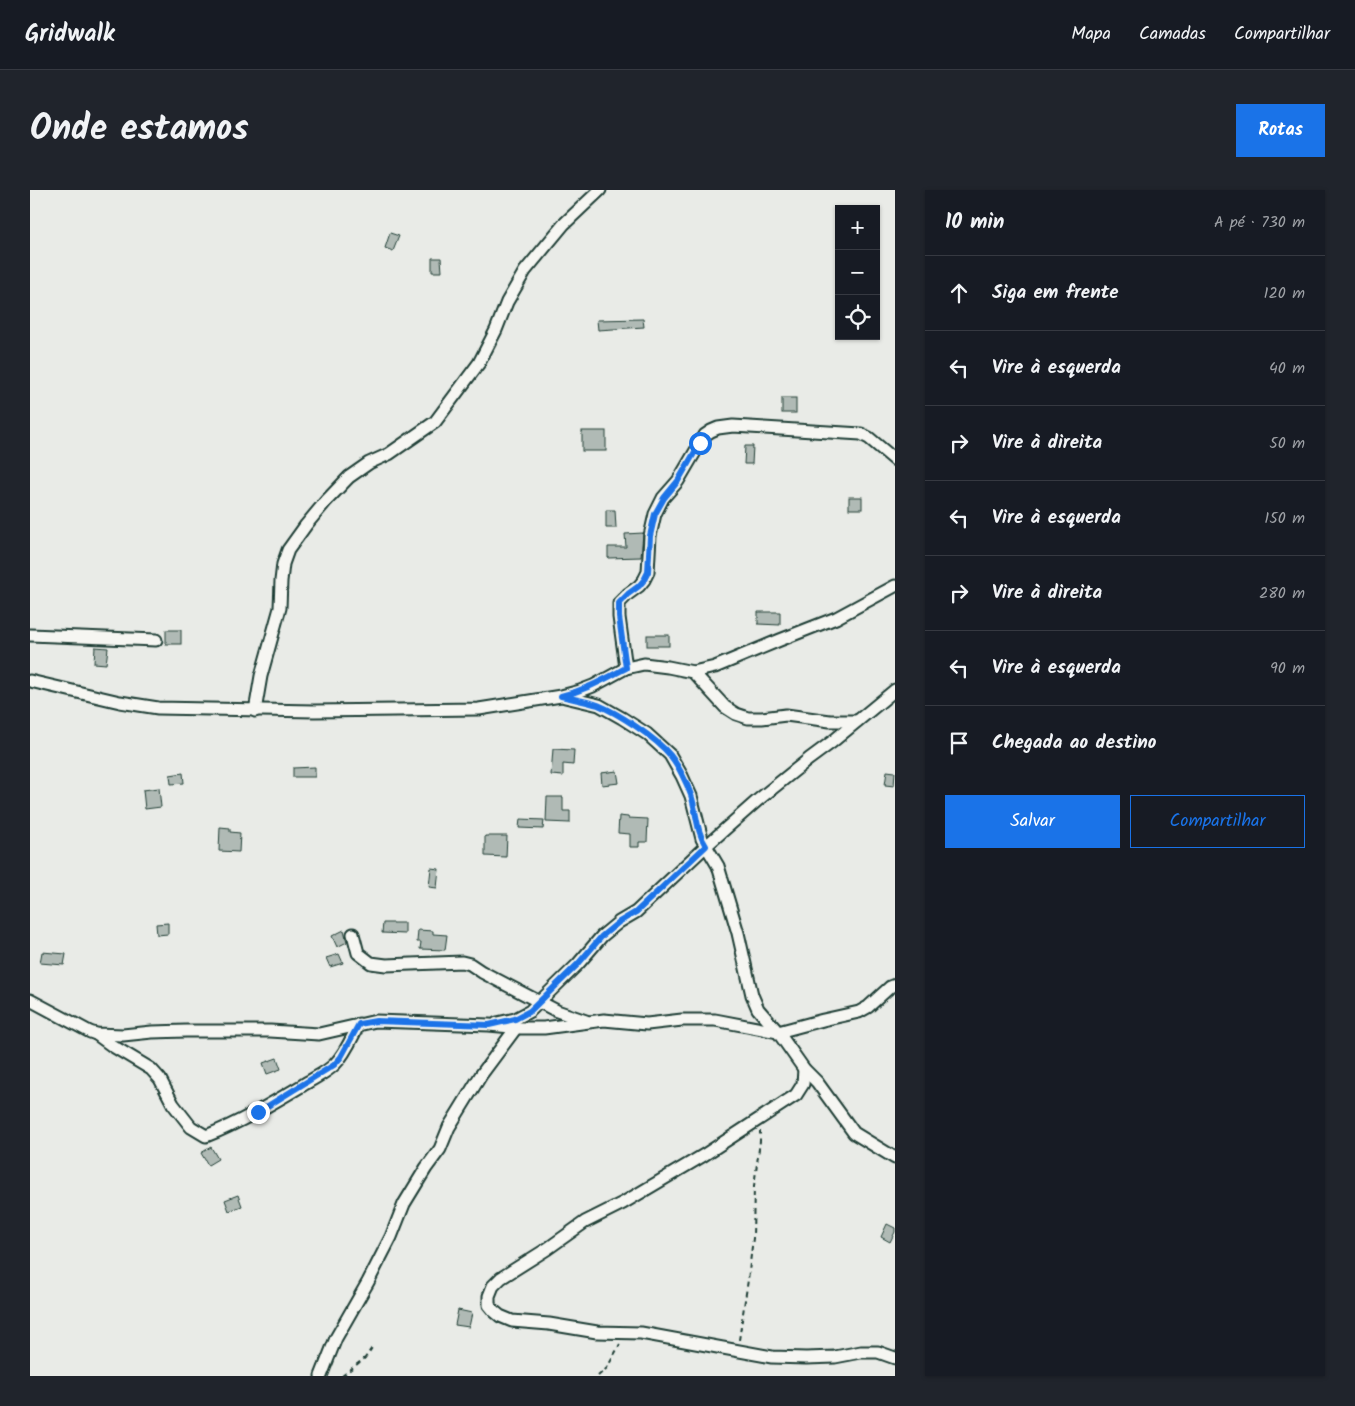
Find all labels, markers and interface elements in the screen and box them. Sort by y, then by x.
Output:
text: Gridwalk [25,15,115,54]
text: Mapa [1071,20,1111,49]
text: Camadas [1139,20,1206,49]
text: Compartilhar [1234,20,1330,49]
text: Onde estamos [30,102,249,158]
button: Rotas [1236,104,1325,157]
map controls [835,205,880,340]
button: + [835,205,880,250]
text: 10 min [945,206,1005,239]
text: A pé · 730 m [1214,210,1305,235]
button: − [835,250,880,295]
text: Siga em frente [992,278,1119,308]
icon: ahead [945,279,973,307]
text: 120 m [1264,281,1305,306]
button: locate [835,295,880,340]
text: Vire à esquerda [992,353,1121,383]
icon: left [945,354,973,382]
text: 40 m [1269,356,1305,381]
text: Vire à direita [992,428,1102,458]
icon: right [945,429,973,457]
text: 50 m [1269,431,1305,456]
route start [689,432,712,455]
text: Vire à esquerda [992,503,1121,533]
icon: left [945,504,973,532]
text: 150 m [1264,506,1305,531]
text: Vire à direita [992,578,1102,608]
icon: right [945,579,973,607]
text: 280 m [1259,581,1305,606]
text: Vire à esquerda [992,653,1121,683]
icon: left [945,654,973,682]
text: 90 m [1270,656,1305,681]
text: Chegada ao destino [992,728,1157,758]
icon: arrive [945,729,973,757]
button: Salvar [945,795,1120,848]
button: Compartilhar [1130,795,1305,848]
route end [247,1101,270,1124]

